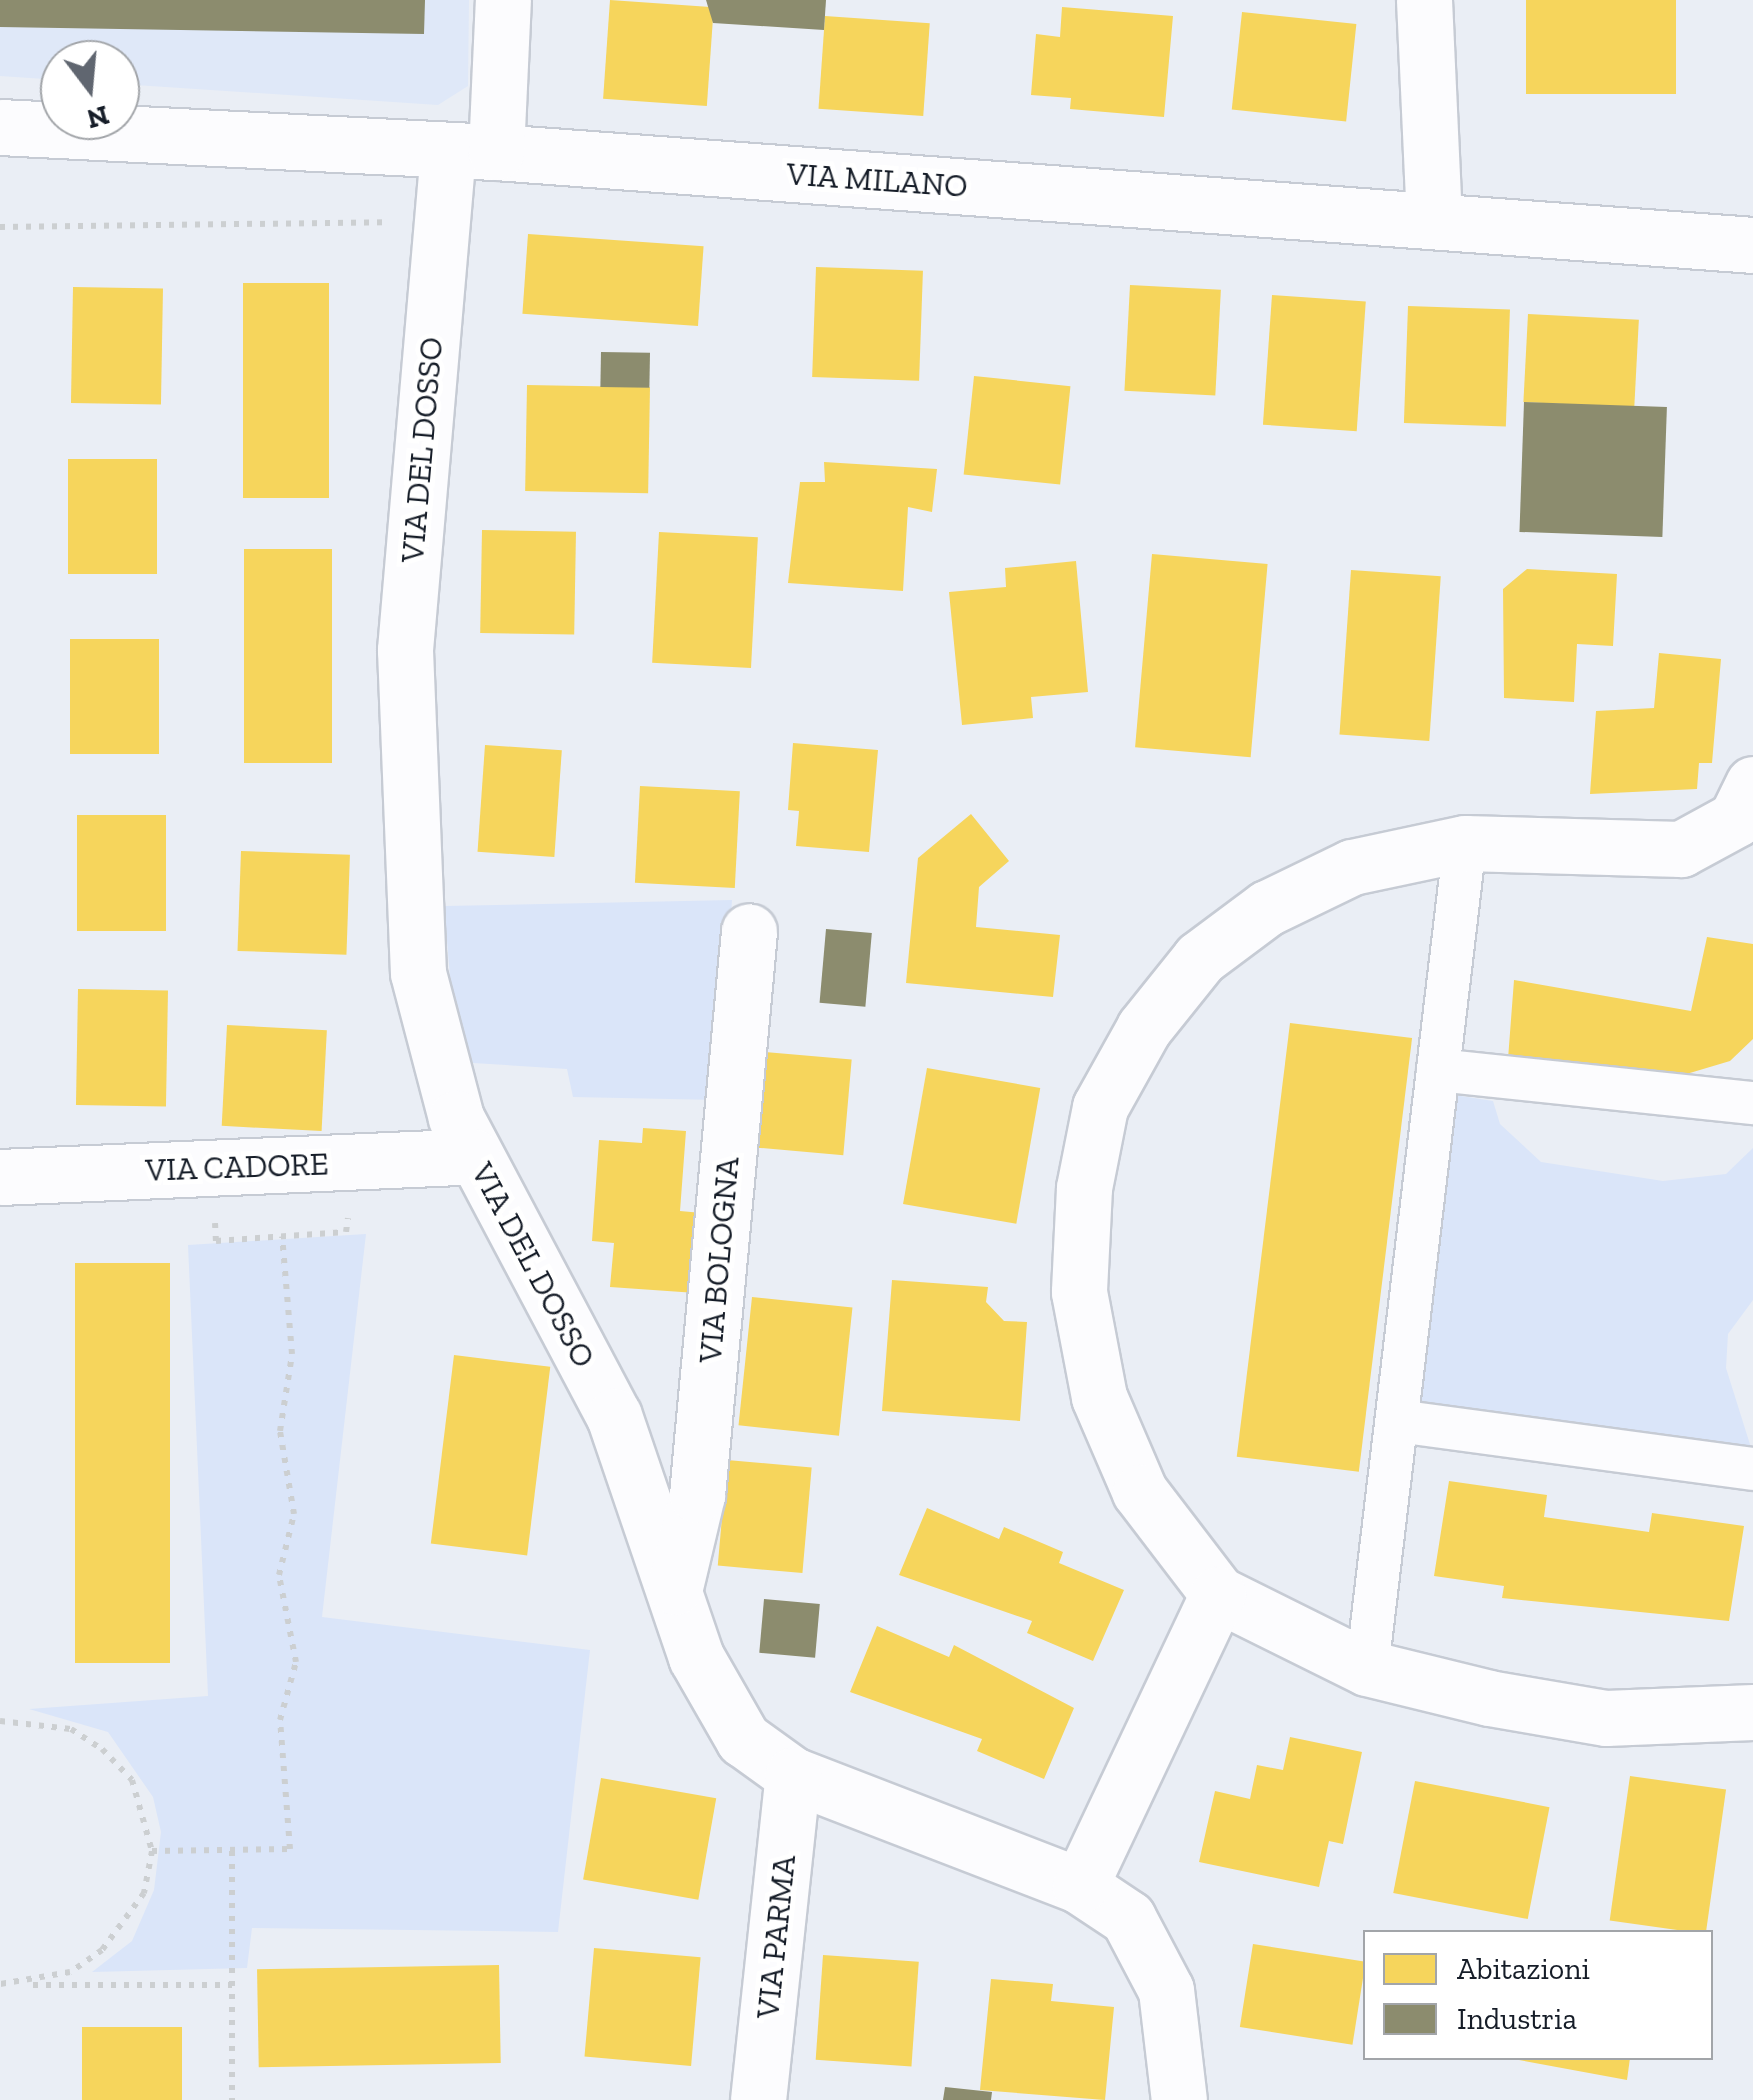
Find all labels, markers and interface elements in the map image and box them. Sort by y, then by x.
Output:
north arrow [40,40,140,140]
text: N [83,99,113,136]
street label: VIA MILANO [785,154,969,206]
street label: VIA DEL DOSSO [393,335,451,565]
street label: VIA CADORE [144,1145,330,1189]
street label: VIA DEL DOSSO [463,1155,603,1375]
street label: VIA BOLOGNA [691,1155,747,1365]
street label: VIA PARMA [748,1853,804,2021]
legend [1363,1930,1713,2060]
text: Abitazioni [1457,1951,1590,1987]
text: Industria [1457,2001,1577,2037]

